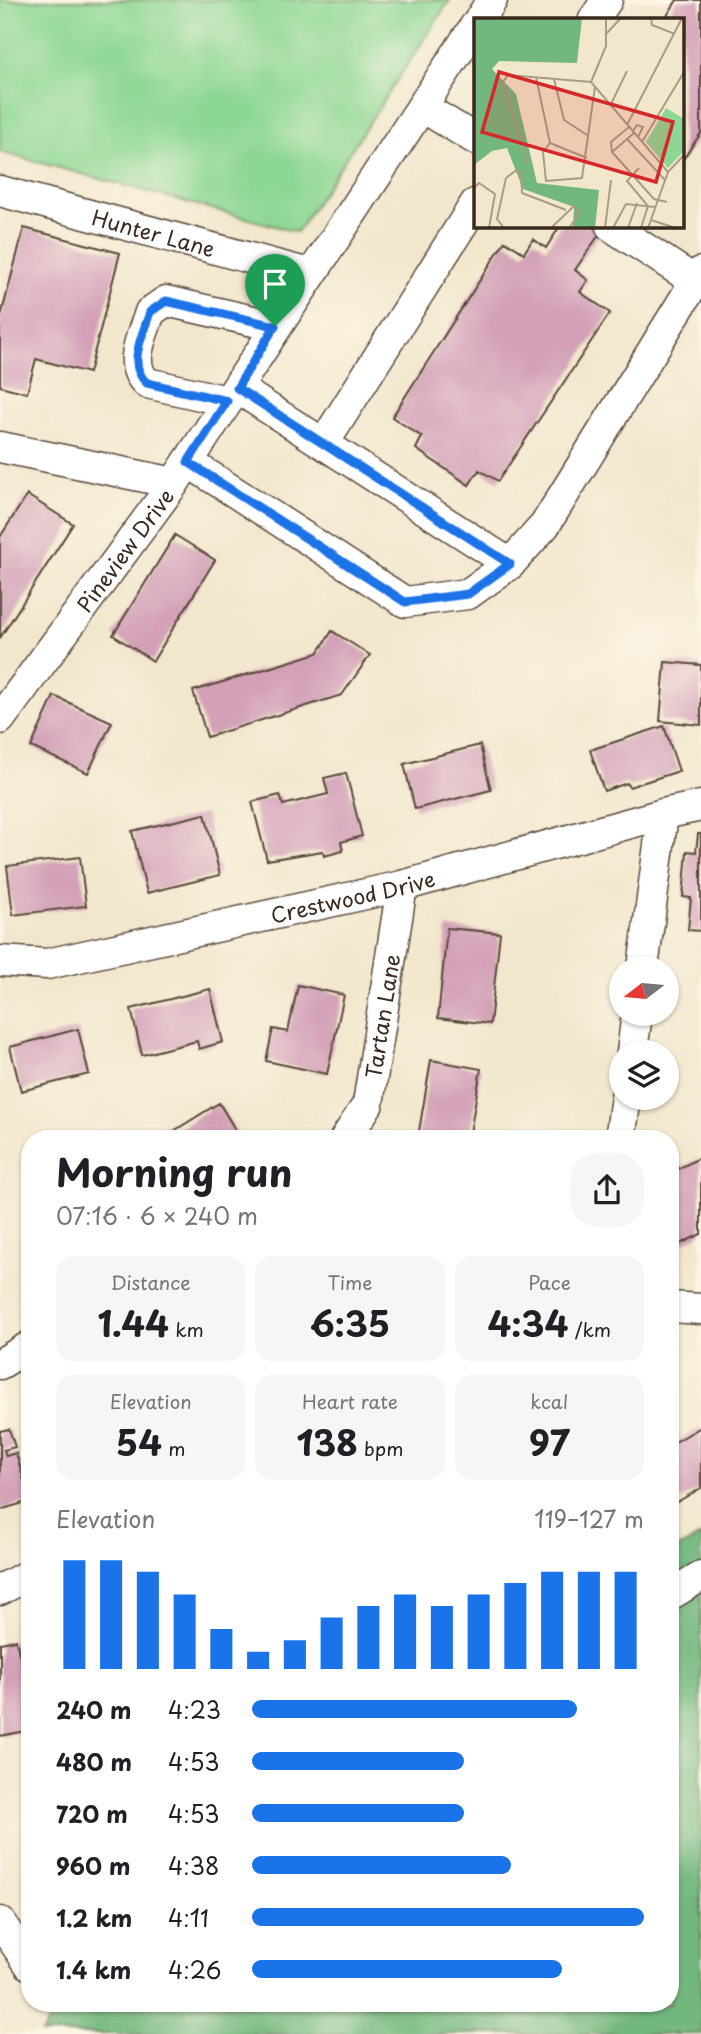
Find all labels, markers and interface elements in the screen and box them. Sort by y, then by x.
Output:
inset map [474,18,684,228]
street label: Hunter Lane [89,200,218,264]
pin [245,254,305,326]
icon: arrive [256,265,294,303]
street label: Pineview Drive [68,481,181,619]
street label: Crestwood Drive [267,862,438,930]
street label: Tartan Lane [356,951,407,1080]
north arrow [609,956,679,1026]
map controls [609,956,679,1110]
button: layers [609,1040,679,1110]
text: Morning run [56,1143,292,1200]
button: share [570,1153,644,1227]
text: 07:16 · 6 × 240 m [56,1198,258,1233]
text: Distance [111,1268,191,1296]
text: Time [328,1268,372,1296]
text: Pace [528,1268,571,1296]
text: 1.44 [98,1296,169,1349]
text: 6:35 [310,1296,390,1349]
text: 4:34 [487,1296,569,1349]
text: km [169,1315,204,1343]
text: /km [569,1315,611,1343]
text: Elevation [110,1387,192,1415]
text: Heart rate [302,1387,398,1415]
text: kcal [530,1387,568,1415]
text: 54 [116,1415,162,1468]
text: 138 [296,1415,358,1468]
text: 97 [529,1415,570,1468]
text: m [162,1434,186,1462]
text: bpm [358,1434,404,1462]
text: Elevation [56,1501,155,1536]
text: 119–127 m [534,1501,644,1536]
text: 240 m [56,1692,132,1727]
text: 4:23 [168,1692,221,1727]
text: 480 m [56,1744,132,1779]
text: 4:53 [168,1744,219,1779]
text: 720 m [56,1796,128,1831]
text: 4:53 [168,1796,219,1831]
text: 960 m [56,1848,130,1883]
text: 4:38 [168,1848,219,1883]
text: 1.2 km [56,1900,132,1935]
text: 4:11 [168,1900,209,1935]
text: 1.4 km [56,1952,131,1987]
text: 4:26 [168,1952,221,1987]

